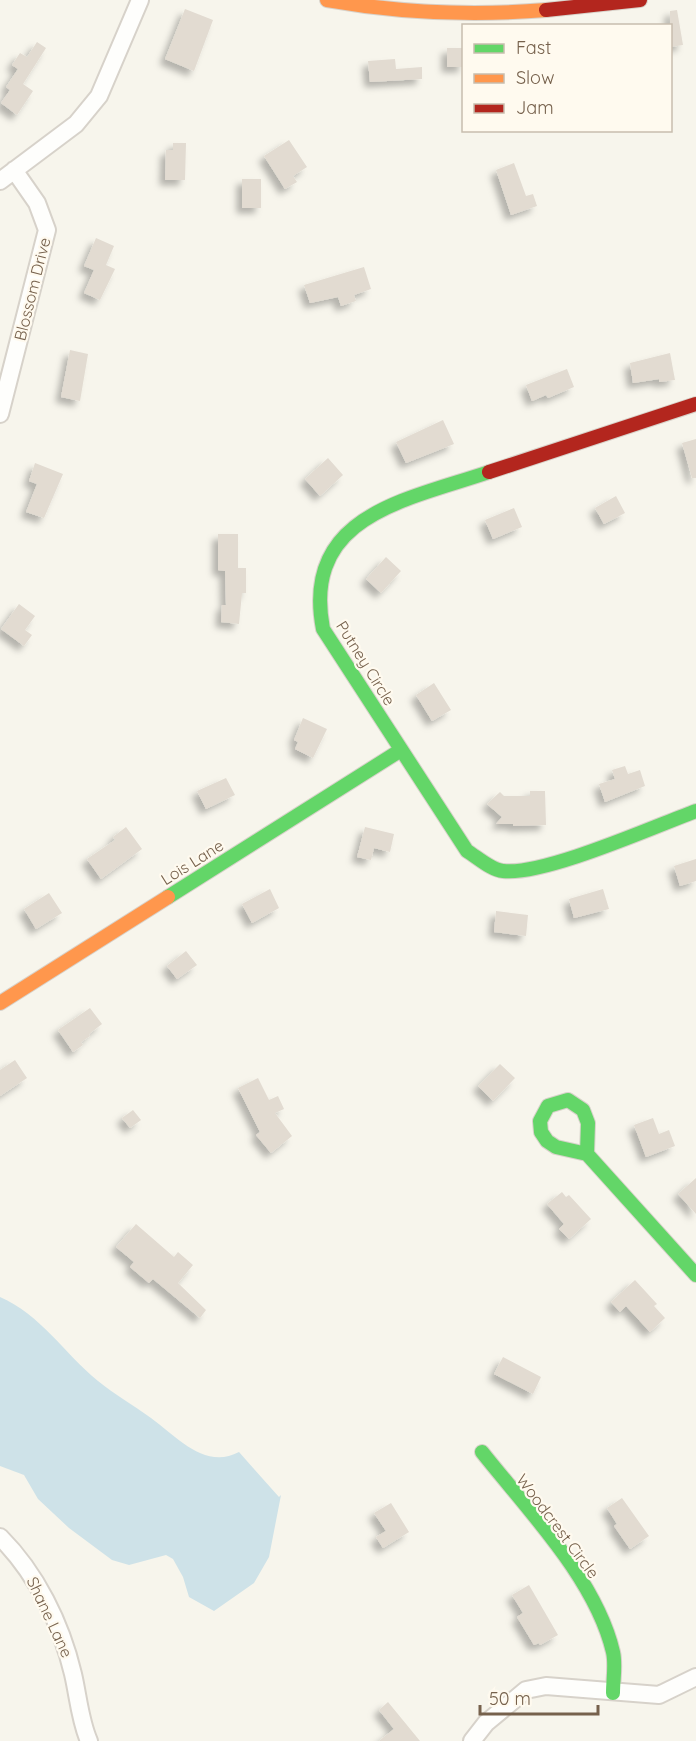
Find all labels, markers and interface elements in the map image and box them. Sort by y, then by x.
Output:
legend [462,24,672,132]
text: Fast [516,36,551,59]
text: Slow [516,66,554,89]
text: Jam [516,96,554,119]
street label: Blossom Drive [10,235,54,343]
street label: Putney Circle [332,617,400,709]
street label: Lois Lane [157,835,227,889]
street label: Woodcrest Circle [512,1470,604,1582]
street label: Shane Lane [23,1573,77,1661]
scale bar [480,1678,598,1716]
text: 50 m [489,1687,531,1710]

